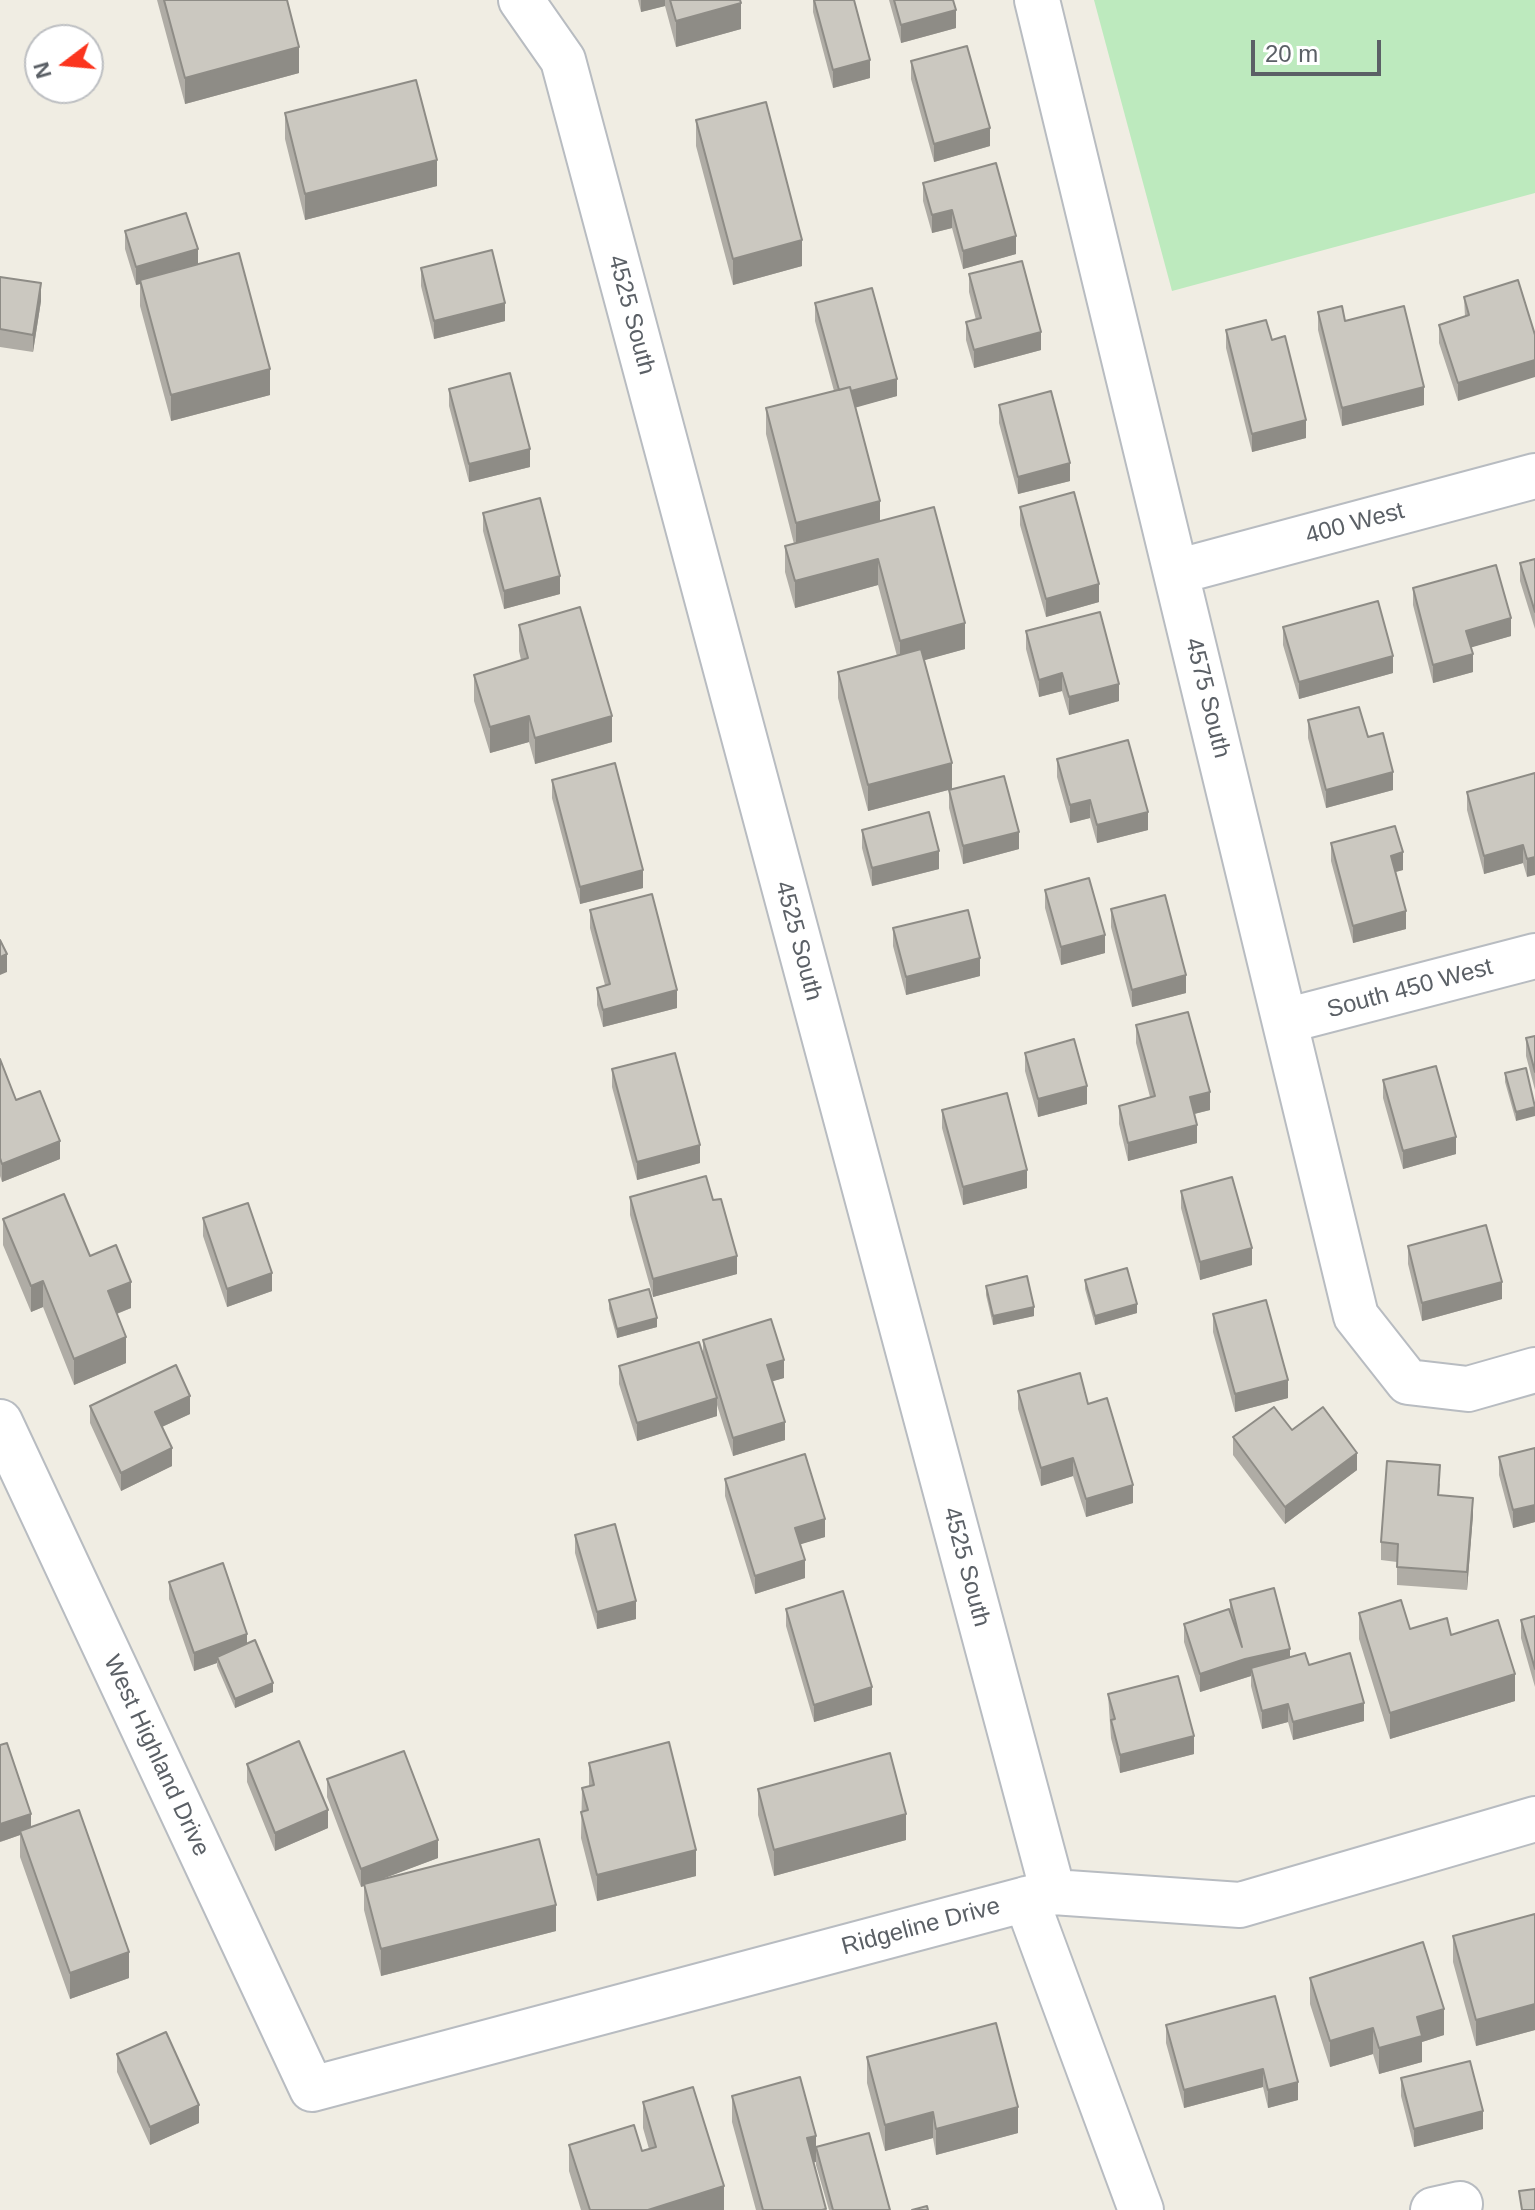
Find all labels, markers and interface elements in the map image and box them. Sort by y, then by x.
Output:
north arrow [24,24,104,104]
scale bar [1255,24,1385,74]
text: 20 m [1265,40,1318,67]
text: N [28,59,57,81]
street label: 4525 South [601,252,661,378]
street label: 400 West [1303,497,1407,551]
street label: 4575 South [1178,635,1236,761]
street label: 4525 South [768,878,828,1004]
street label: South 450 West [1324,953,1496,1025]
street label: 4525 South [936,1504,996,1630]
street label: West Highland Drive [97,1651,215,1861]
street label: Ridgeline Drive [839,1892,1003,1962]

